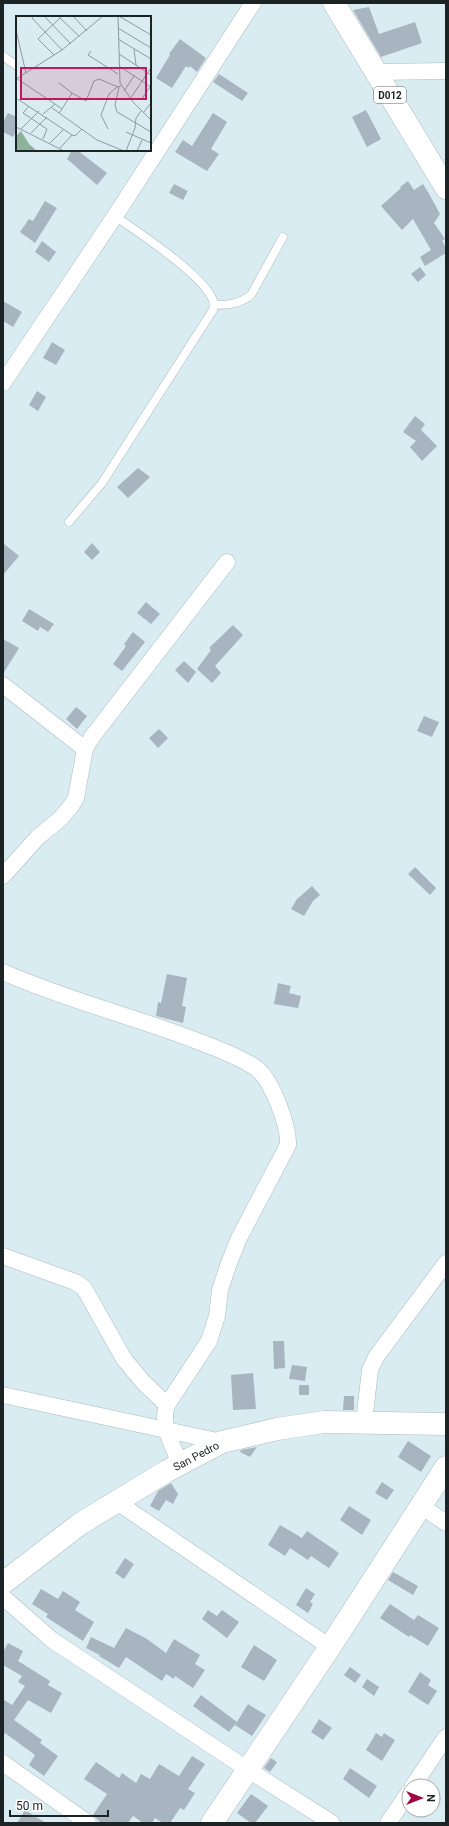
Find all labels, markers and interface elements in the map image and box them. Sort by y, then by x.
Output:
inset map [16,16,151,151]
road number: D012 [374,87,406,103]
street label: San Pedro [171,1439,221,1474]
north arrow [401,1778,441,1818]
scale bar [10,1792,108,1818]
text: N [424,1794,437,1802]
text: 50 m [16,1799,43,1813]

